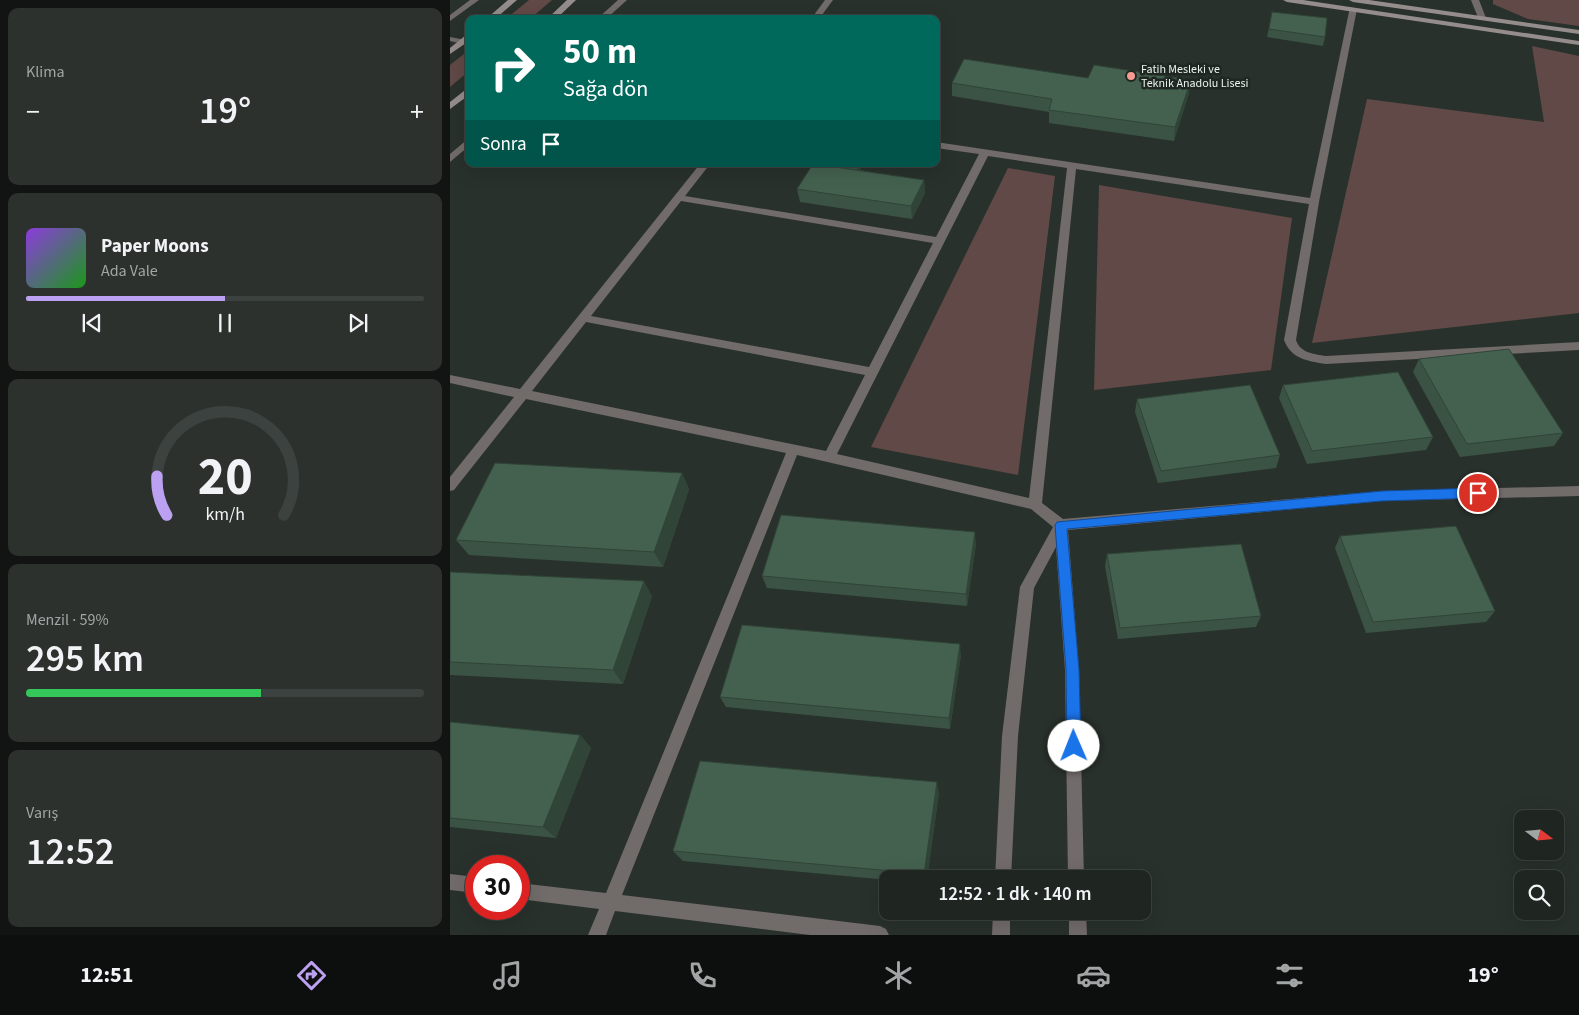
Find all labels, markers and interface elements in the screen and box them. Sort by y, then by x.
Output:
text: 50 m [563,27,637,77]
icon: right [480,35,545,100]
text: Klima [26,61,65,83]
place label: Fatih Mesleki ve Teknik Anadolu Lisesi [1141,61,1248,92]
marker: Fatih Mesleki ve Teknik Anadolu Lisesi [1125,70,1137,82]
text: Sağa dön [563,73,648,105]
text: 19° [199,84,251,138]
text: − [26,92,40,132]
text: + [410,92,424,132]
icon: arrive [537,130,565,158]
text: Sonra [480,131,527,158]
text: Paper Moons [101,233,209,260]
text: Ada Vale [101,260,158,282]
icon: previous [78,309,106,337]
icon: pause [211,309,239,337]
icon: next [344,309,372,337]
text: 20 [198,441,252,515]
pin [1457,472,1499,514]
icon: arrive [1464,479,1492,507]
text: km/h [205,502,245,527]
text: Menzil · 59% [26,609,109,631]
text: 295 km [26,632,144,686]
position arrow [1047,719,1099,771]
text: Varış [26,802,58,824]
north arrow [1514,810,1564,860]
map controls [1514,810,1564,920]
text: 12:52 [26,825,114,879]
speed limit sign: 30 [465,855,530,920]
button: search [1514,870,1564,920]
text: 12:52 · 1 dk · 140 m [938,881,1092,908]
icon: directions [294,958,329,993]
icon: music [490,958,525,993]
icon: phone [685,958,720,993]
icon: climate [881,958,916,993]
icon: car [1076,958,1111,993]
icon: filters [1272,958,1307,993]
text: 12:51 [80,959,133,991]
text: 19° [1467,959,1499,991]

